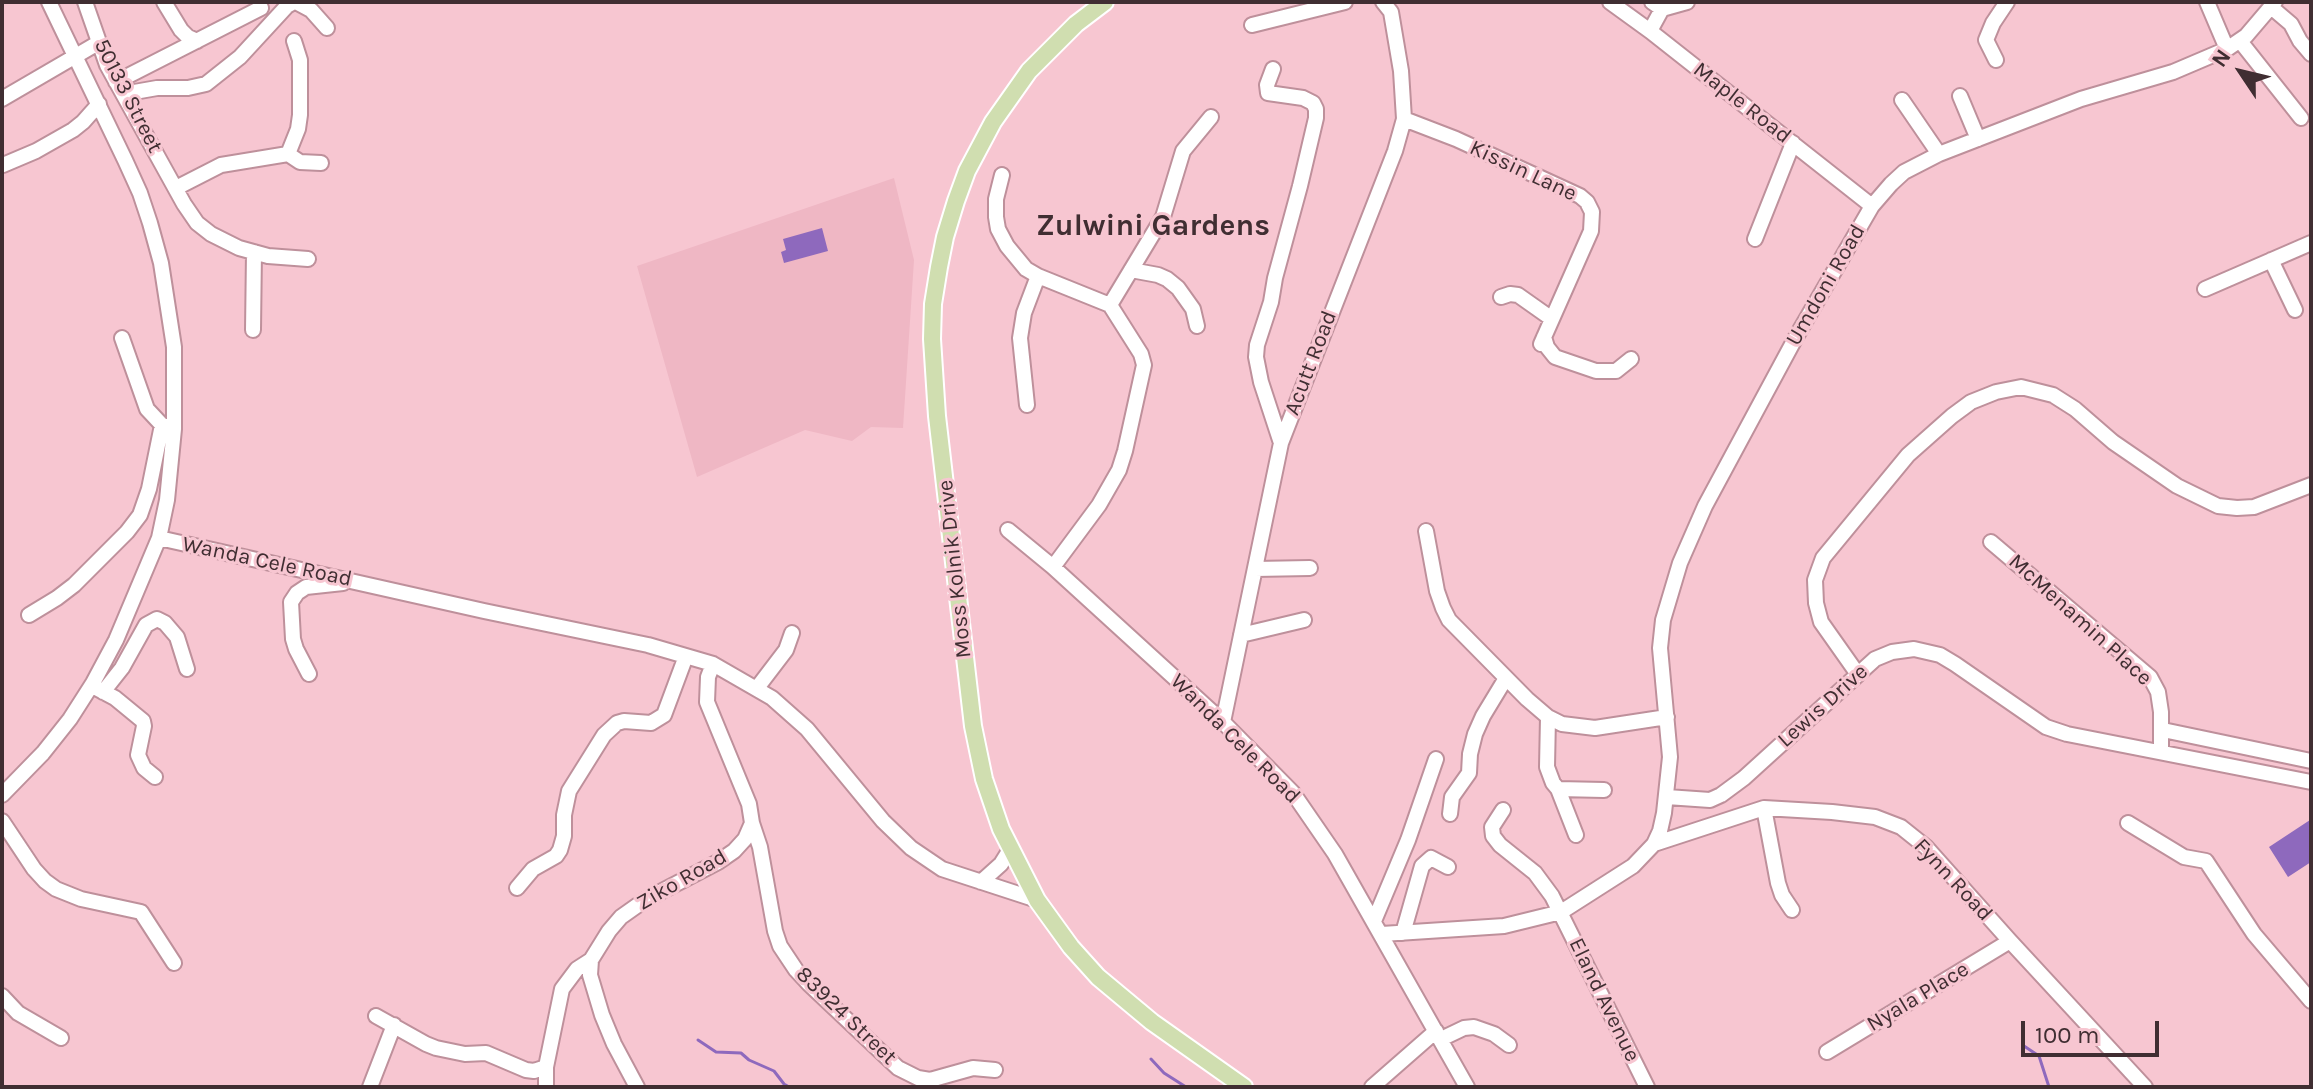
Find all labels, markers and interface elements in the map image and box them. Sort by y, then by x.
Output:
north arrow [2201,32,2281,112]
street label: 50133 Street [88,35,168,157]
text: N [2206,44,2237,72]
street label: Maple Road [1688,57,1796,149]
street label: Kissin Lane [1465,135,1581,207]
district label: Zulwini Gardens [1036,208,1270,244]
street label: Umdoni Road [1781,220,1871,350]
street label: Acutt Road [1279,307,1343,419]
street label: Moss Kolnik Drive [932,478,978,660]
street label: Wanda Cele Road [180,531,354,593]
street label: McMenamin Place [2003,549,2157,691]
street label: Lewis Drive [1772,659,1874,753]
street label: Wanda Cele Road [1165,669,1305,809]
street label: Fynn Road [1908,833,1998,927]
street label: Ziko Road [632,844,732,916]
street label: Eland Avenue [1563,934,1645,1066]
street label: Nyala Place [1862,956,1974,1038]
street label: 83924 Street [790,961,902,1071]
scale bar [2025,1005,2163,1055]
text: 100 m [2035,1021,2100,1049]

